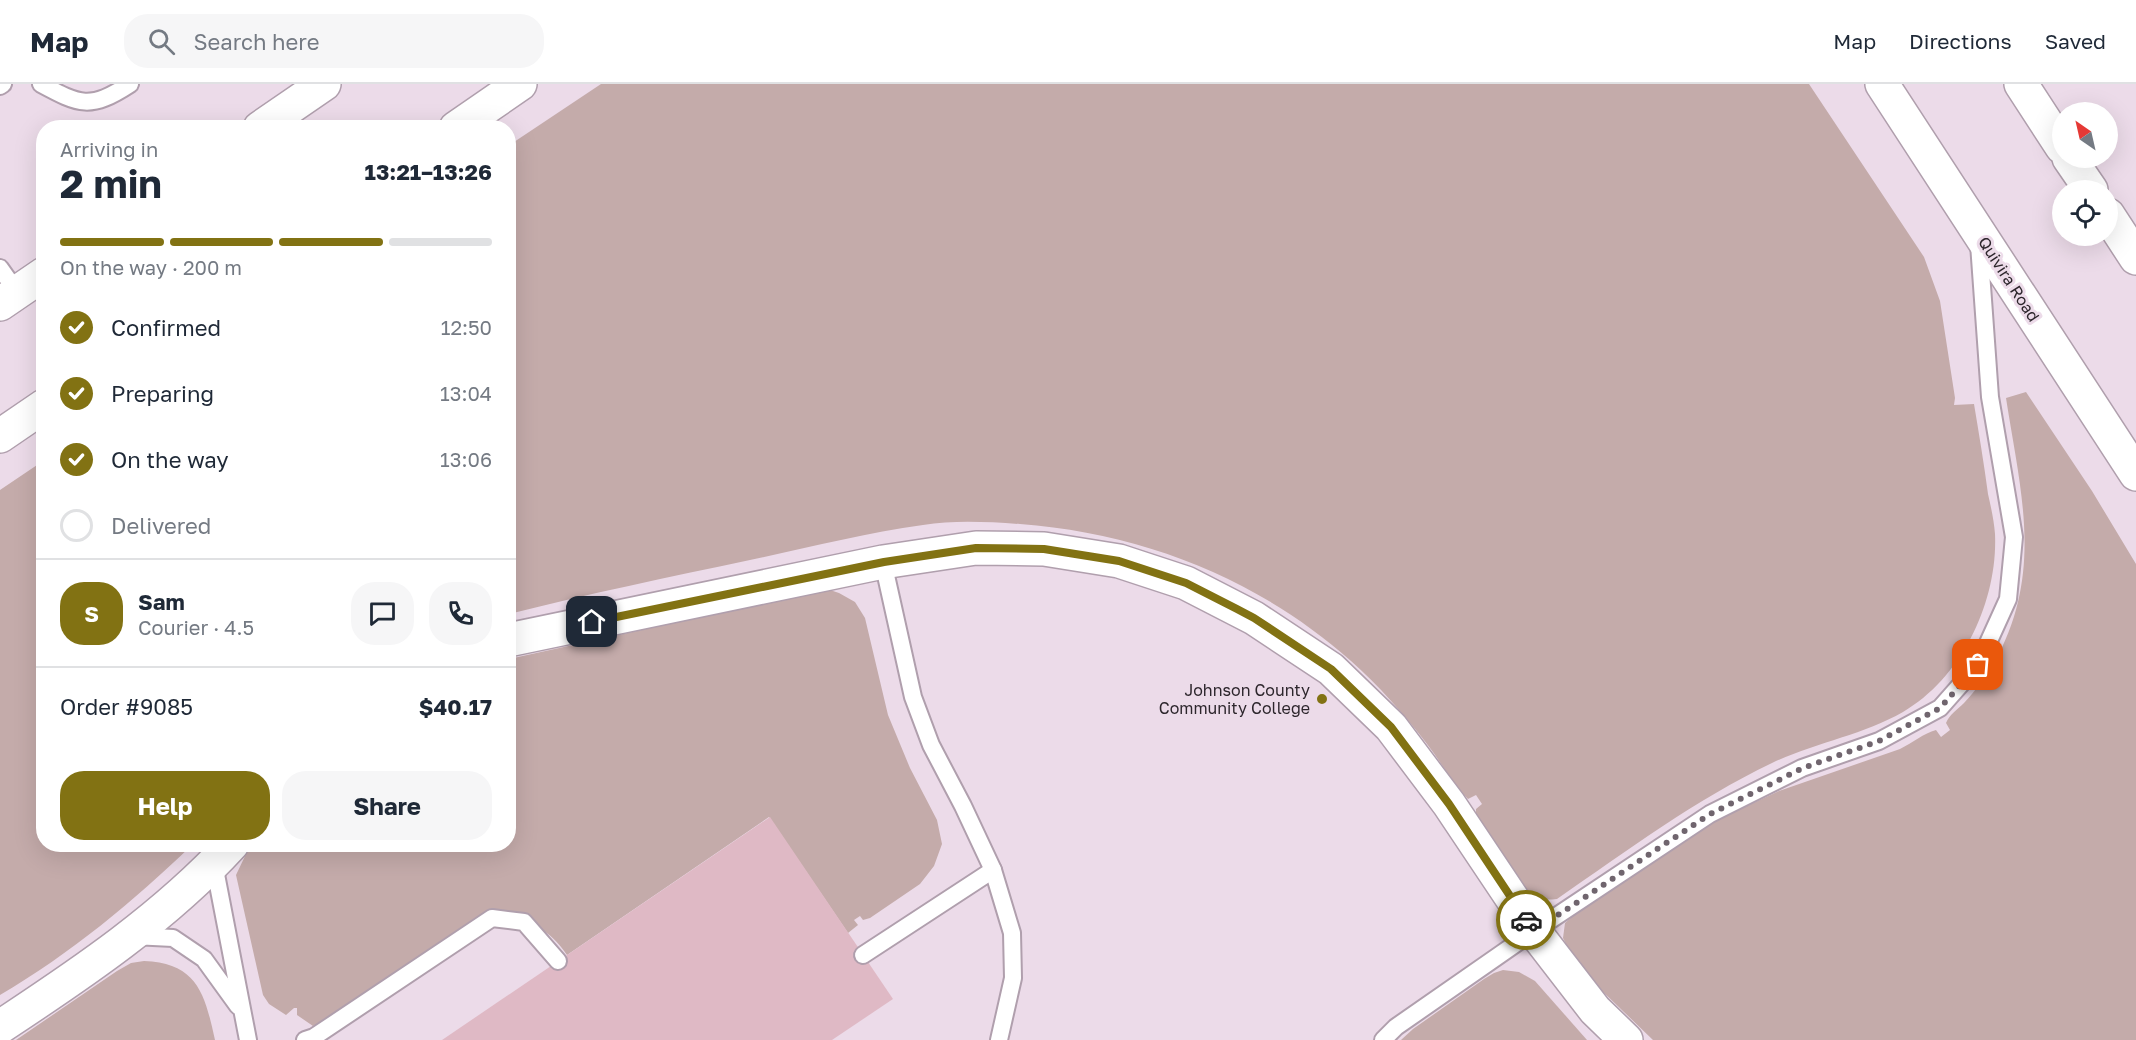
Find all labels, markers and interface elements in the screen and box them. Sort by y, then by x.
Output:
search box [124,14,544,68]
text: Map [30,25,88,58]
icon: search [145,25,178,58]
text: Search here [193,28,319,55]
text: Map [1833,28,1876,54]
text: Directions [1909,28,2012,54]
text: Saved [2045,28,2106,54]
north arrow [2052,102,2118,168]
map controls [2052,102,2118,246]
text: Arriving in [60,137,158,161]
text: 13:21–13:26 [365,158,492,185]
text: 2 min [60,160,162,207]
button: locate [2052,180,2118,246]
street label: Quivira Road [1974,233,2044,325]
text: On the way · 200 m [60,255,242,279]
icon: check [60,311,93,344]
text: Confirmed [111,314,221,341]
text: 12:50 [441,315,492,339]
icon: check [60,377,93,410]
text: Preparing [111,380,214,407]
text: 13:04 [440,381,492,405]
icon: check [60,443,93,476]
text: On the way [111,446,229,473]
text: 13:06 [440,447,492,471]
text: Delivered [111,512,211,539]
button: chat [351,582,414,645]
button: phone [429,582,492,645]
text: Sam [138,588,185,615]
pin [566,596,617,647]
text: S [84,600,99,627]
icon: home [575,605,608,638]
text: Courier · 4.5 [138,615,254,639]
pin [1952,639,2003,690]
icon: bag [1961,648,1994,681]
place label: Johnson County Community College [1159,680,1310,718]
marker: Johnson County Community College [1315,692,1329,706]
text: Order #9085 [60,693,193,720]
text: $40.17 [419,693,492,720]
button: Help [60,771,270,840]
button: Share [282,771,492,840]
courier [1496,890,1556,950]
icon: car [1510,904,1543,937]

